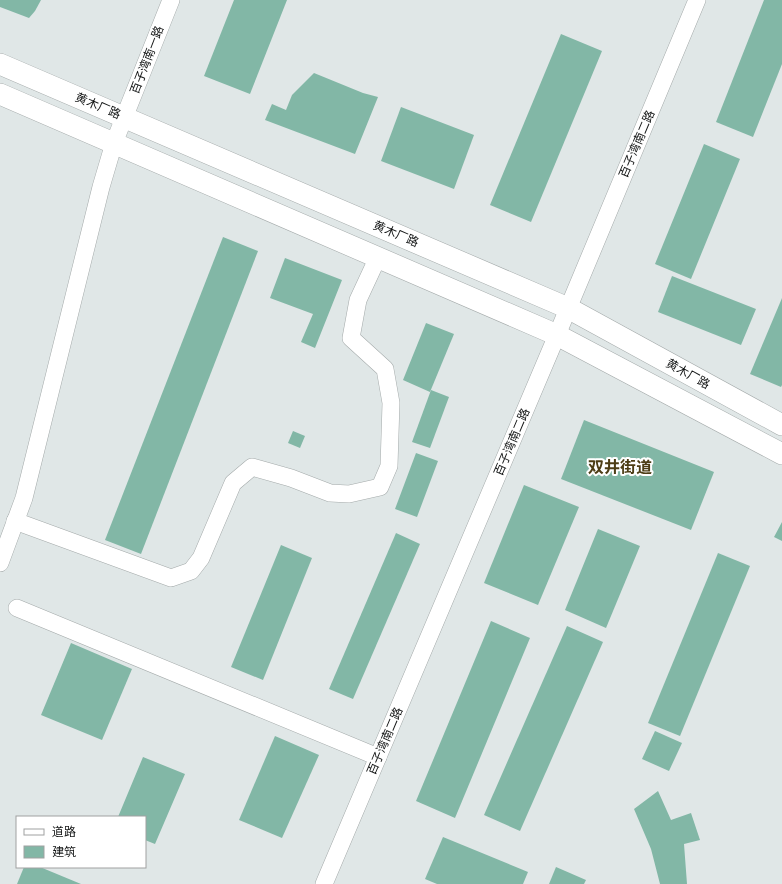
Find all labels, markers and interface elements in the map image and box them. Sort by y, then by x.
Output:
street label: 百子湾南一路 [128,24,166,96]
street label: 黄木厂路 [73,90,123,122]
street label: 百子湾南二路 [616,108,658,180]
street label: 黄木厂路 [371,218,421,250]
street label: 黄木厂路 [664,356,712,392]
street label: 百子湾南二路 [491,406,533,478]
district label: 双井街道 [588,458,652,477]
street label: 百子湾南二路 [364,705,406,777]
legend [16,816,146,868]
text: 道路 [52,825,76,839]
text: 建筑 [52,845,76,859]

